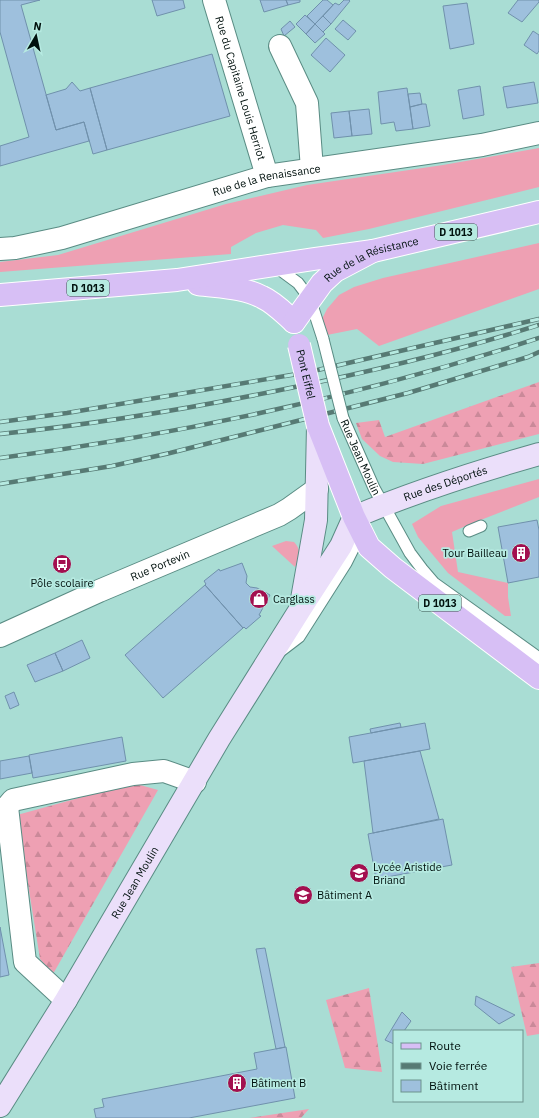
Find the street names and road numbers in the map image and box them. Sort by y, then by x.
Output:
street label: Rue du Capitaine Louis Herriot [212,14,269,162]
street label: Rue de la Renaissance [211,161,321,199]
road number: D 1013 [435,224,477,240]
street label: Rue de la Résistance [321,234,420,285]
road number: D 1013 [67,280,109,296]
street label: Pont Eiffel [293,348,318,400]
street label: Rue Jean Moulin [337,417,384,498]
street label: Rue des Déportés [402,463,489,504]
street label: Rue Portevin [128,547,192,584]
road number: D 1013 [419,595,461,611]
street label: Rue Jean Moulin [108,844,162,921]

